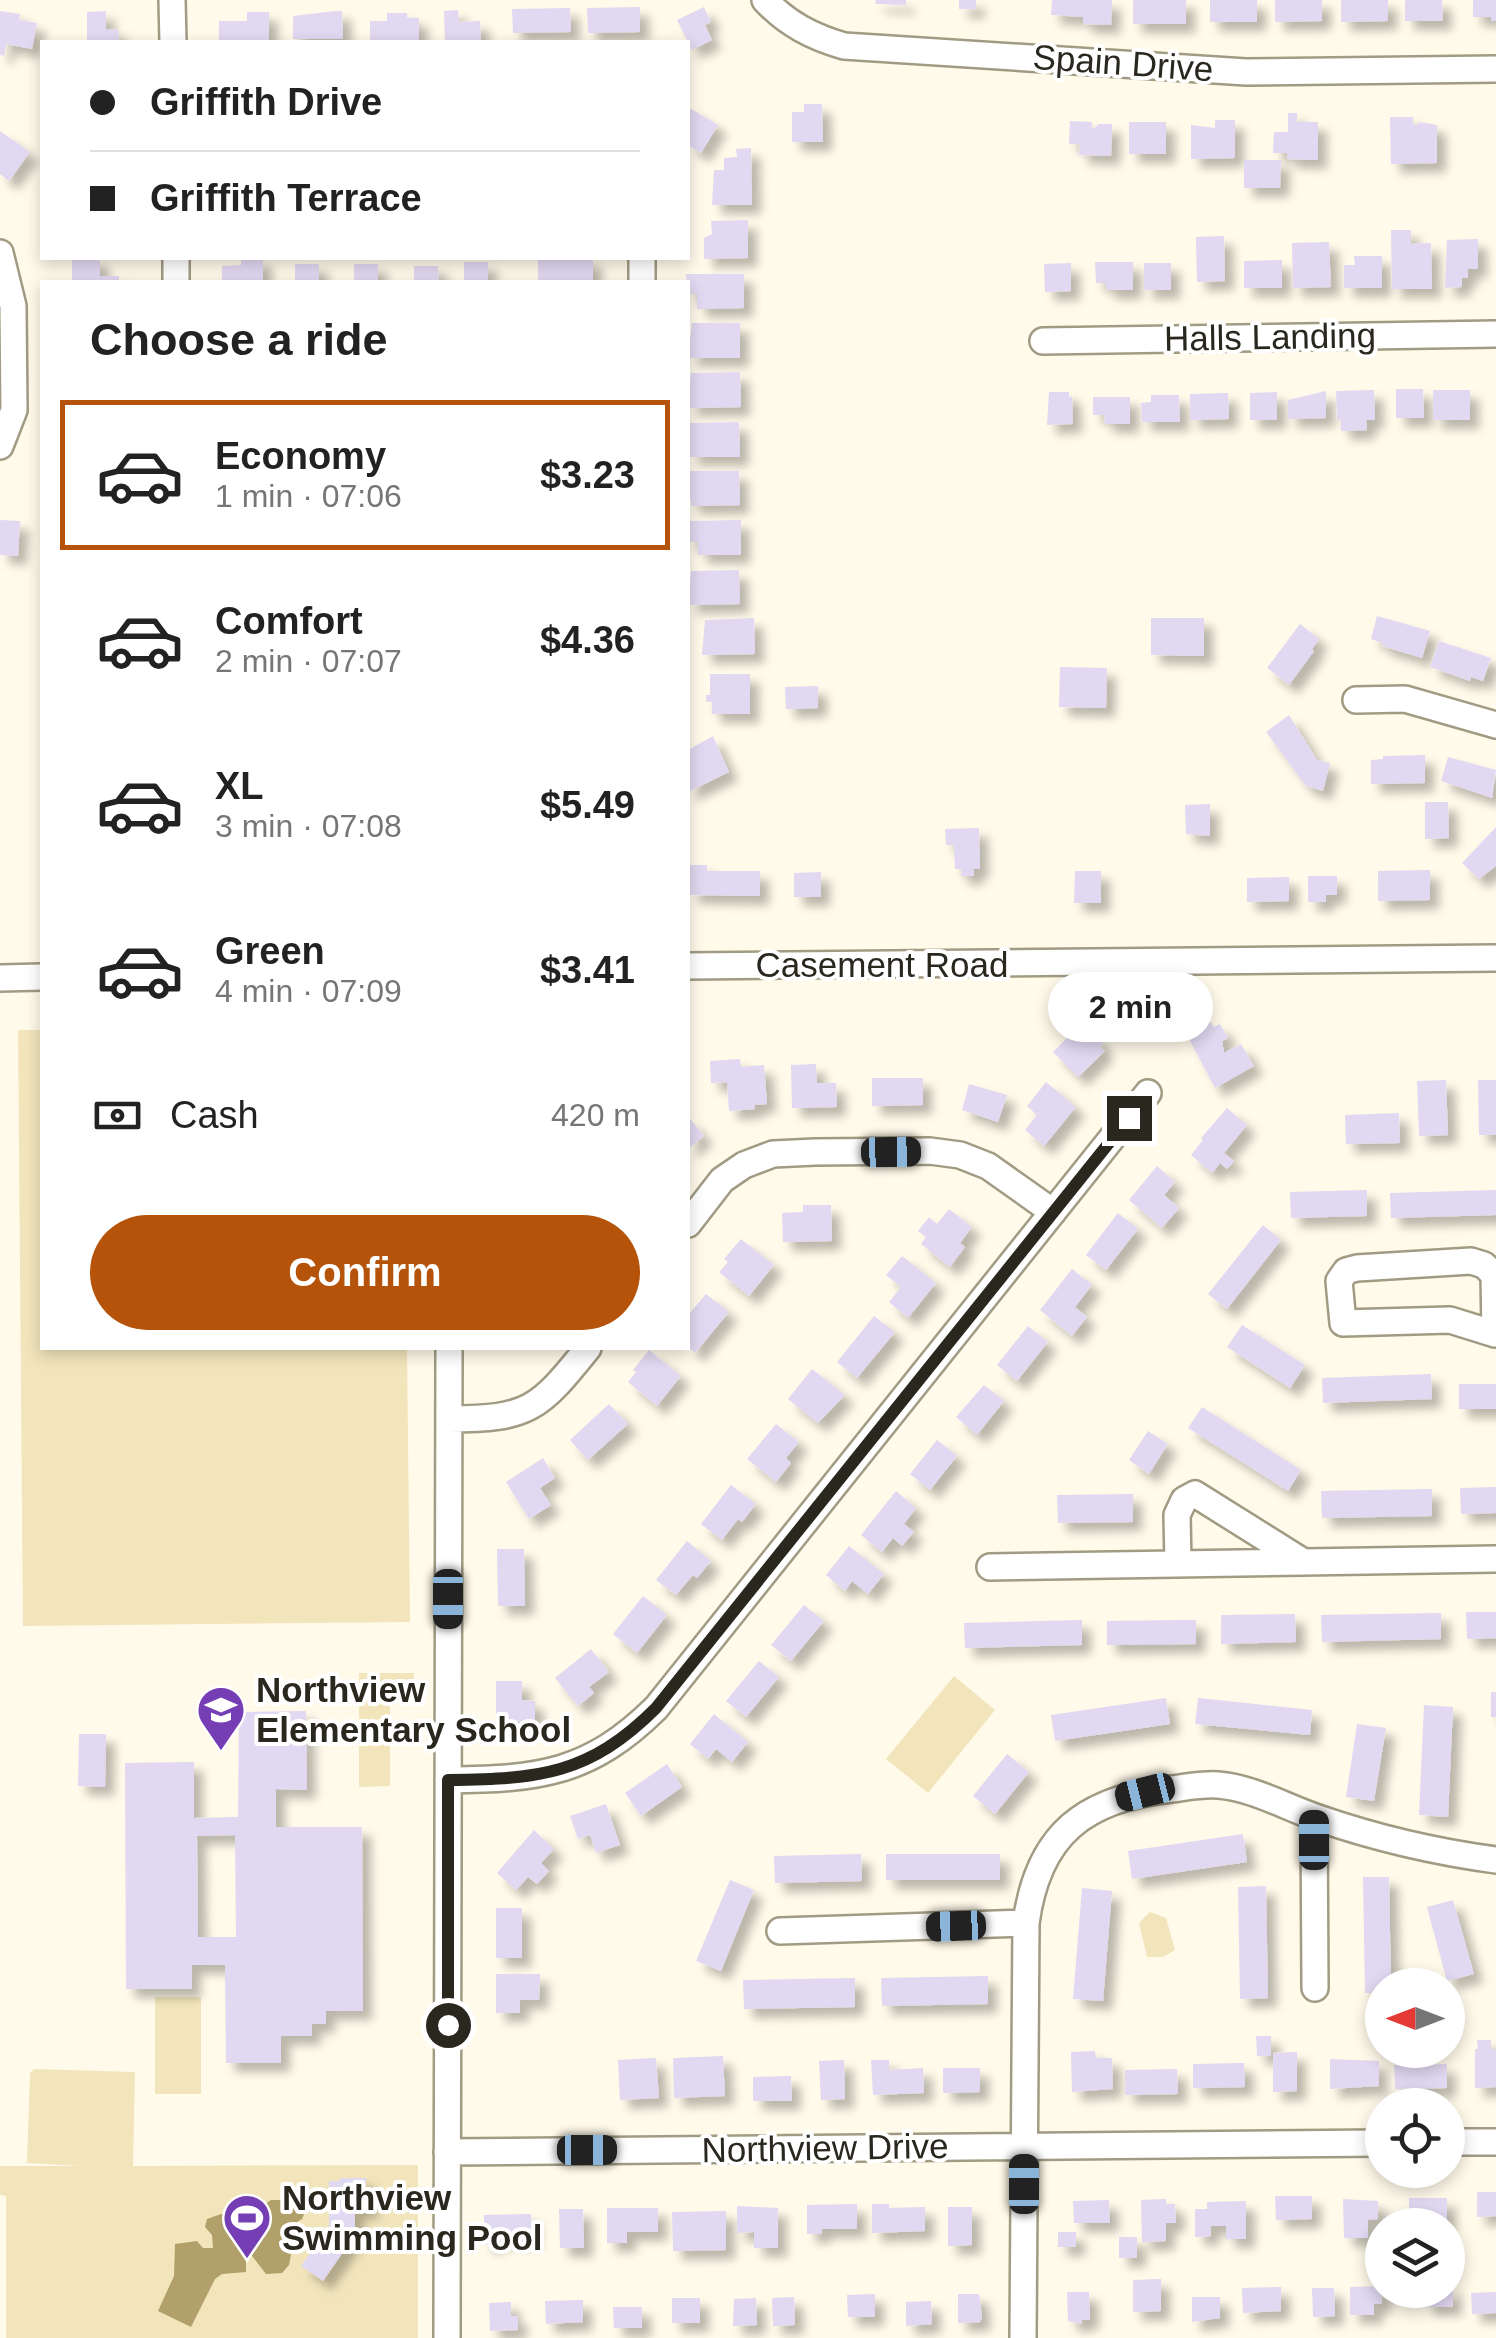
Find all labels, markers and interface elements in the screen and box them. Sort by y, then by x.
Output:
street label: Spain Drive [1031,37,1215,88]
text: Griffith Drive [150,81,382,123]
text: Griffith Terrace [150,177,422,219]
text: Choose a ride [90,314,388,365]
street label: Halls Landing [1164,315,1376,358]
icon: car [95,430,185,520]
text: Economy [215,435,386,477]
text: $3.23 [540,454,635,496]
text: 1 min · 07:06 [215,478,402,514]
icon: car [95,595,185,685]
text: Comfort [215,600,363,642]
text: $4.36 [540,619,635,661]
text: 2 min · 07:07 [215,643,402,679]
icon: car [95,760,185,850]
text: XL [215,765,264,807]
text: $5.49 [540,784,635,826]
text: 3 min · 07:08 [215,808,402,844]
icon: car [95,925,185,1015]
text: Green [215,930,325,972]
street label: Casement Road [756,945,1008,984]
text: $3.41 [540,949,635,991]
text: 4 min · 07:09 [215,973,402,1009]
callout: 2 min [1046,973,1212,1043]
text: 2 min [1089,989,1172,1025]
icon: cash [90,1088,145,1143]
text: Cash [170,1094,259,1136]
route end [1107,1096,1152,1141]
text: 420 m [551,1097,640,1133]
car [861,1136,921,1168]
button: Confirm [90,1215,640,1330]
car [433,1569,463,1629]
place label: Northview Elementary School [256,1670,571,1749]
school or university icon: Northview Elementary School [195,1684,247,1752]
car [1112,1770,1178,1814]
car [1299,1810,1329,1870]
car [925,1910,987,1942]
north arrow [1365,1968,1465,2068]
map controls [1365,1968,1465,2308]
route start [426,2003,471,2048]
button: locate [1365,2088,1465,2188]
street label: Northview Drive [701,2126,949,2169]
car [557,2135,617,2165]
car [1009,2154,1039,2214]
place label: Northview Swimming Pool [282,2178,543,2257]
sports icon: Northview Swimming Pool [221,2192,273,2260]
button: layers [1365,2208,1465,2308]

